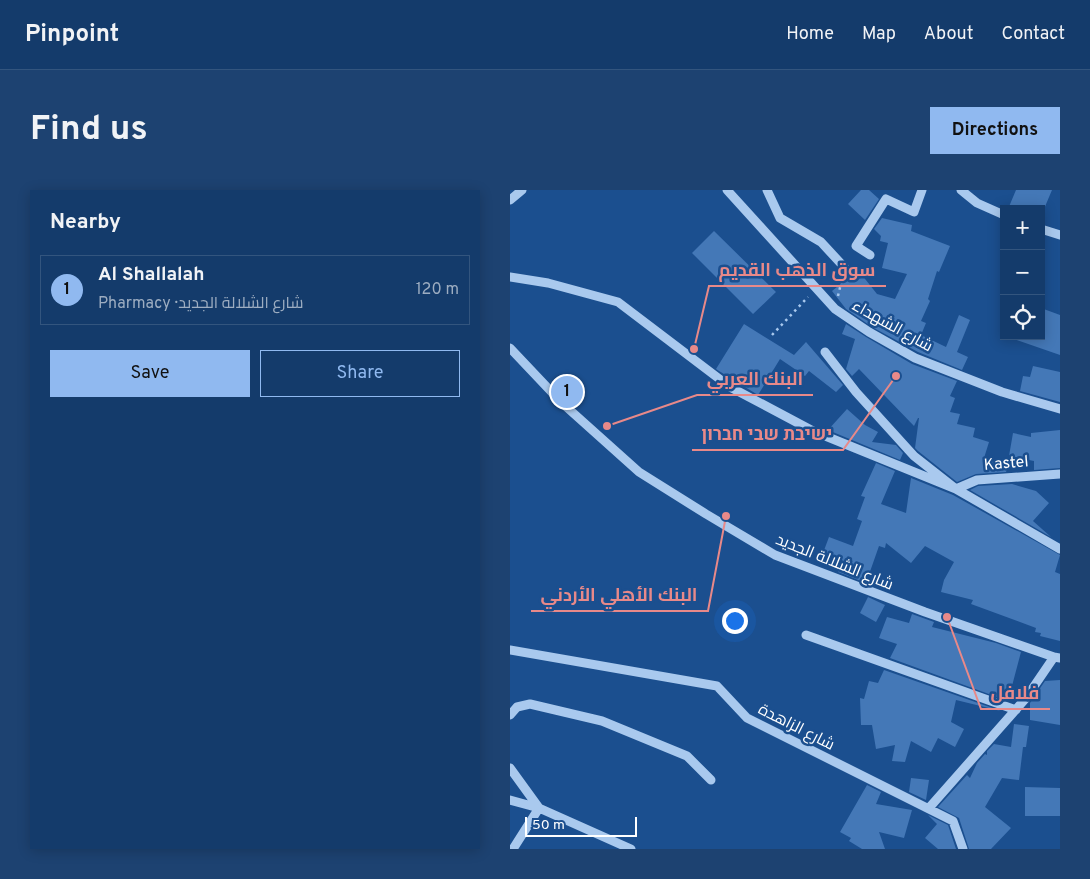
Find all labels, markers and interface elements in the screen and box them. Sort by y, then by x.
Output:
text: Pinpoint [25,20,119,50]
text: Home [786,23,834,46]
text: Map [862,23,896,46]
text: About [924,23,973,46]
text: Contact [1001,23,1065,46]
button: Directions [930,107,1060,154]
text: Find us [30,108,148,152]
map controls [1000,205,1045,340]
button: + [1000,205,1045,250]
text: Nearby [50,209,121,236]
button: − [1000,250,1045,295]
callout: سوق الذهب القديم [709,253,886,286]
text: سوق الذهب القديم [719,260,875,283]
text: Al Shallalah [98,263,204,287]
text: 1 [64,280,70,300]
text: 120 m [416,280,459,300]
text: Pharmacy · شارع الشلالة الجديد [98,294,303,314]
button: locate [1000,295,1045,340]
street label: شارع الشهداء [848,296,936,357]
button: Save [50,350,250,397]
button: Share [260,350,460,397]
callout: البنك العربي [697,362,813,395]
text: البنك العربي [707,369,803,394]
pin: 1 [551,373,583,411]
callout: ישיבת שבי חברון [692,417,843,450]
text: ישיבת שבי חברון [702,424,832,447]
street label: Kastel [983,452,1029,476]
street label: شارع الشلالة الجديد [773,530,896,596]
callout: البنك الأهلي الأردني [531,578,708,611]
text: البنك الأهلي الأردني [541,585,698,610]
your location [722,608,748,634]
callout: فلافل [981,676,1050,709]
text: فلافل [991,683,1039,706]
street label: شارع الزاهدة [754,700,838,756]
scale bar [525,814,638,837]
text: 50 m [532,817,565,834]

